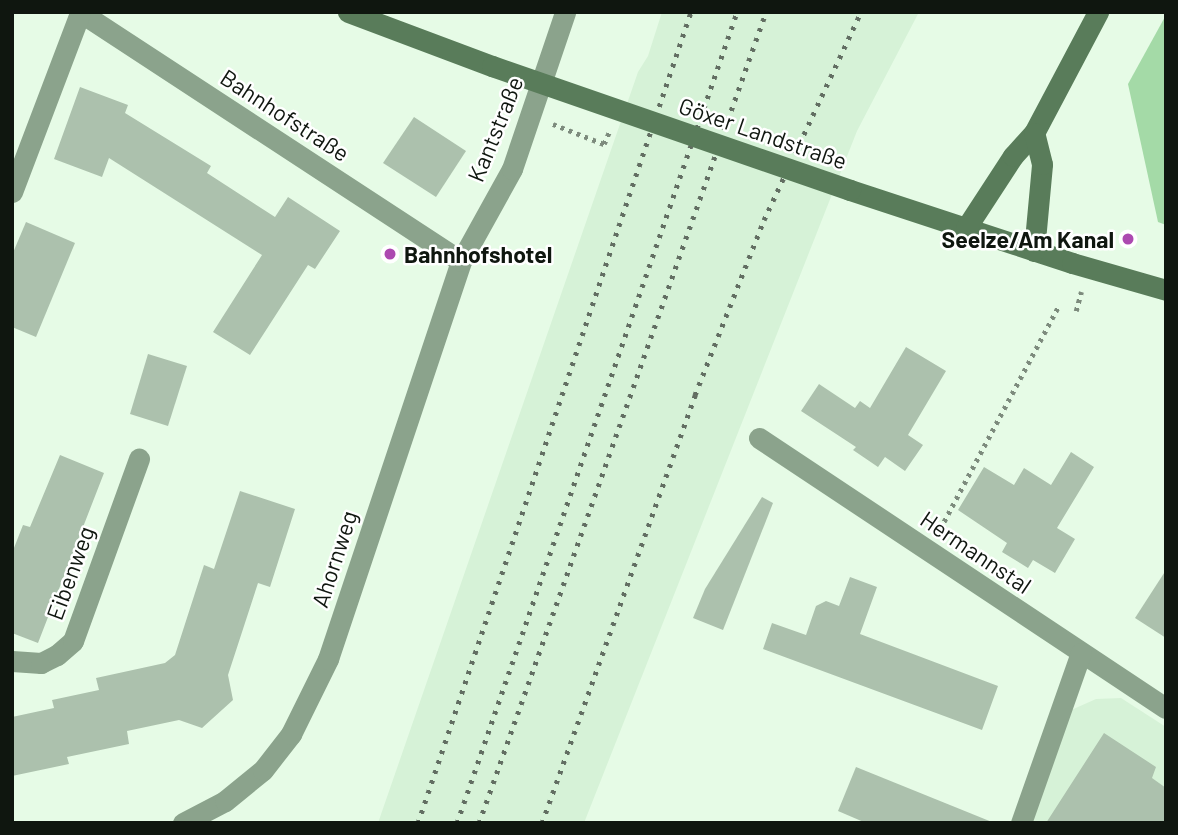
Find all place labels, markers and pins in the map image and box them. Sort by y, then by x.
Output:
place label: Seelze/Am Kanal [941,225,1114,253]
marker: Seelze/Am Kanal [1120,231,1136,247]
place label: Bahnhofshotel [404,240,552,268]
marker: Bahnhofshotel [382,246,398,262]

